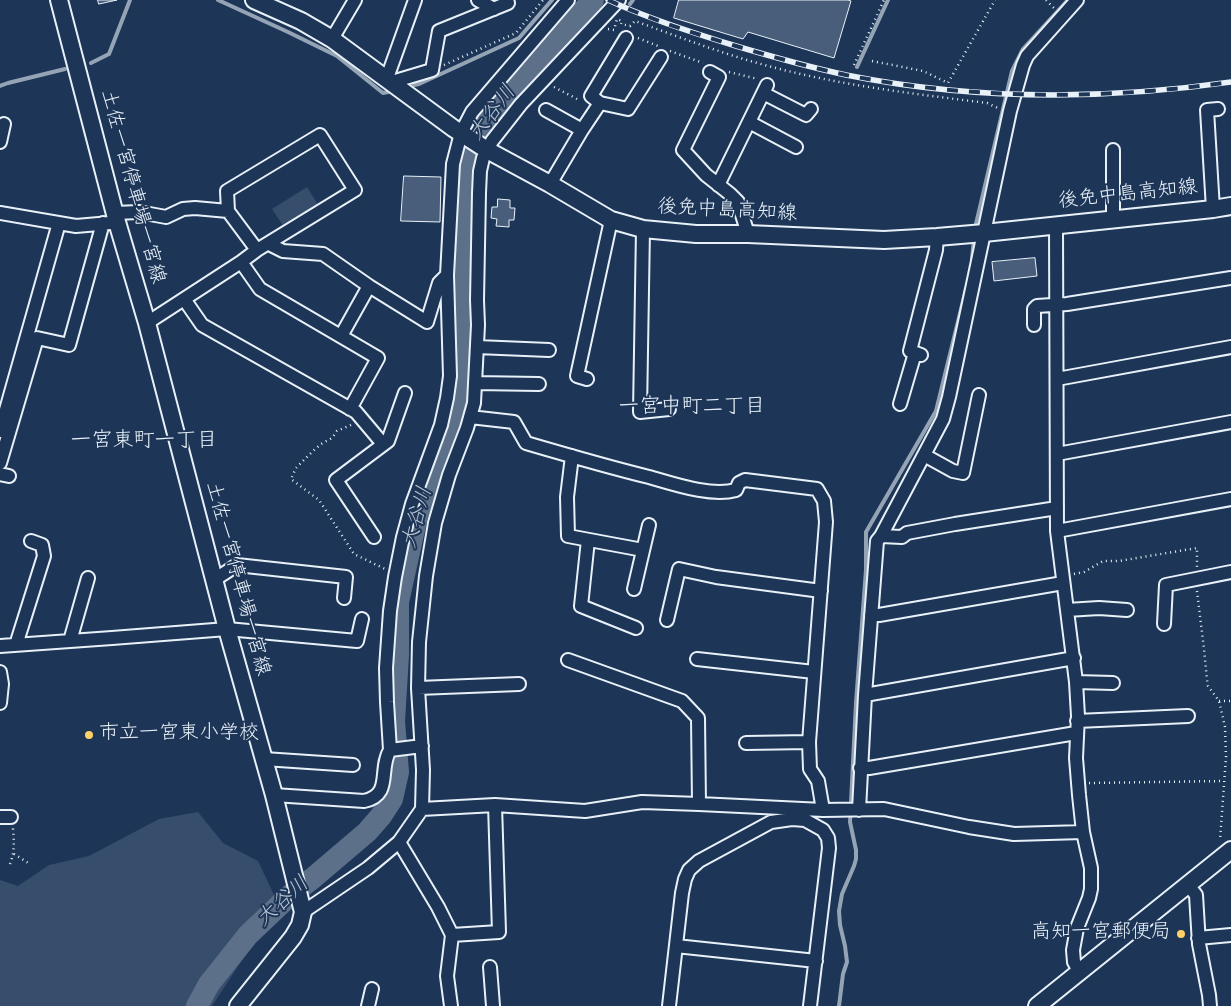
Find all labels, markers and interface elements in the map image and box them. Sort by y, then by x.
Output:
water label: 大谷川 [465,81,523,147]
street label: 土佐一宮停車場一宮線 [94,87,168,287]
street label: 後免中島高知線 [1057,177,1199,215]
street label: 後免中島高知線 [656,196,798,228]
district label: 一宮中町二丁目 [619,396,765,422]
district label: 一宮東町一丁目 [71,430,217,456]
street label: 土佐一宮停車場一宮線 [199,479,273,679]
water label: 大谷川 [398,484,440,552]
place label: 市立一宮東小学校 [99,723,259,747]
marker: 市立一宮東小学校 [83,729,95,741]
water label: 大谷川 [252,873,316,933]
place label: 高知一宮郵便局 [1031,922,1171,946]
marker: 高知一宮郵便局 [1175,928,1187,940]

